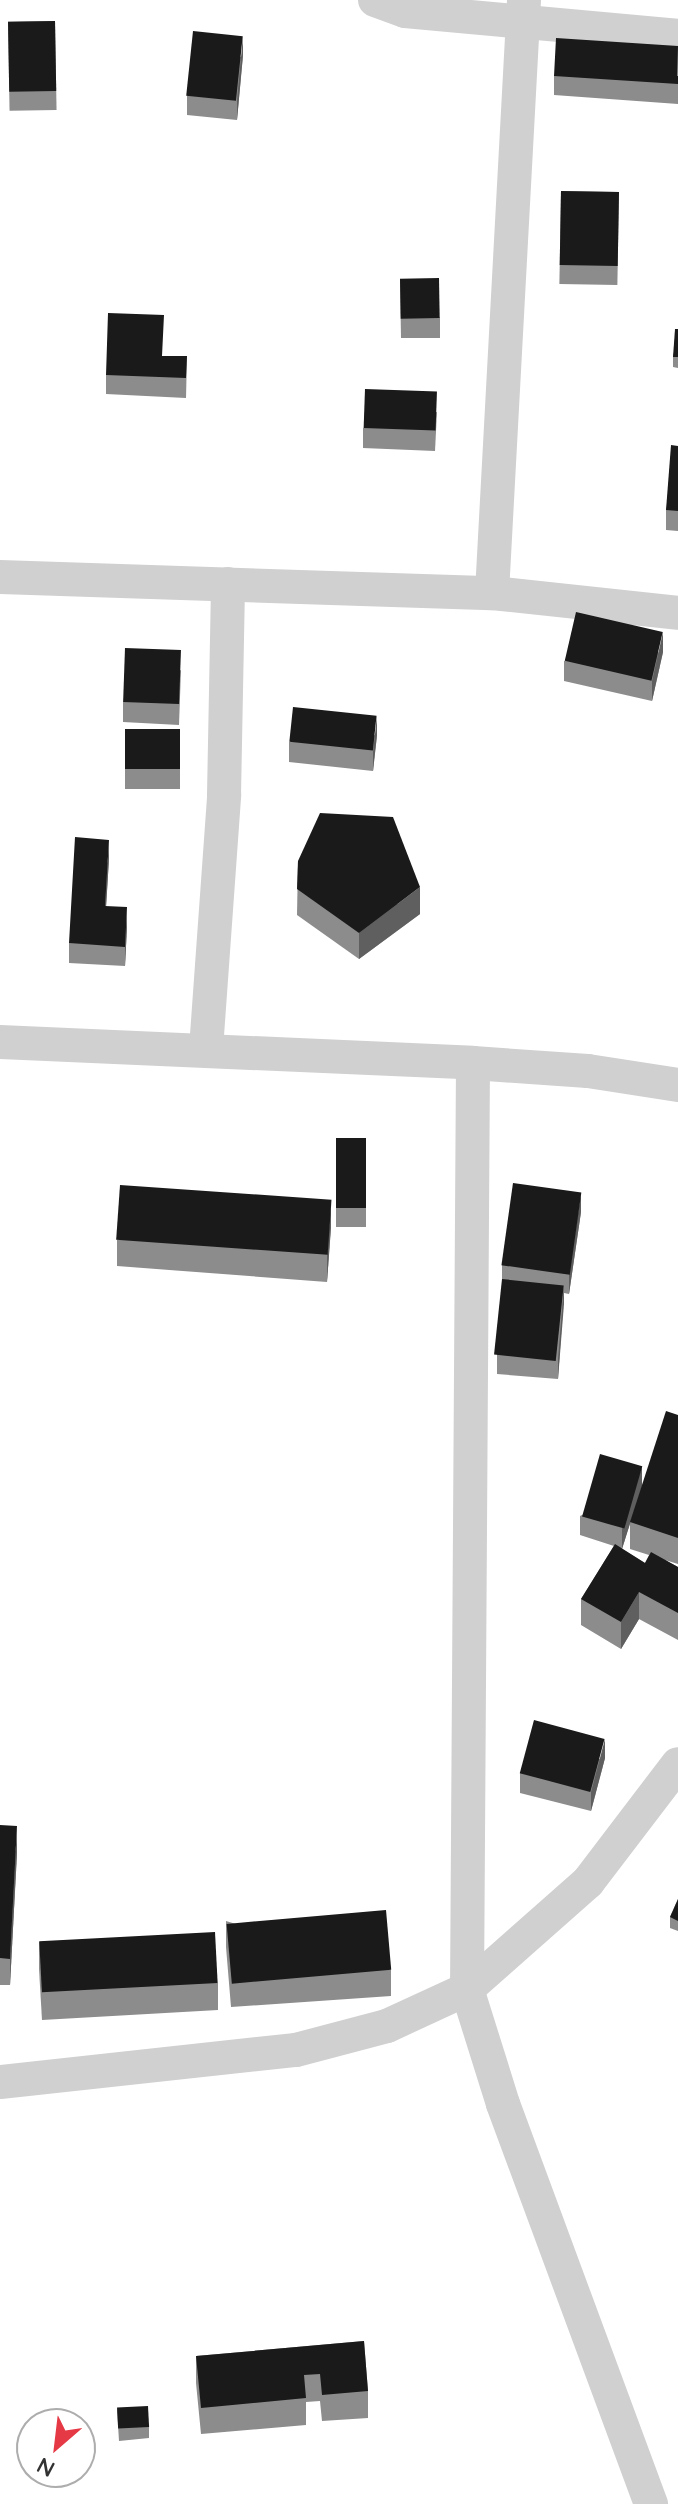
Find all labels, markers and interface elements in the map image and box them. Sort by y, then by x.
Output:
north arrow [16,2408,96,2488]
text: N [32,2451,59,2484]

